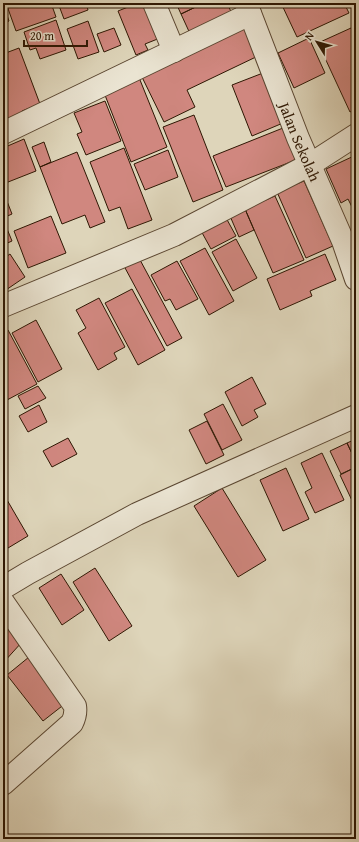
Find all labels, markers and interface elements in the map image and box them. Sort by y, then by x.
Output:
scale bar [24,22,87,48]
north arrow [297,22,337,62]
text: 20 m [30,27,54,44]
text: N [300,28,318,44]
street label: Jalan Sekolah [274,97,326,185]

